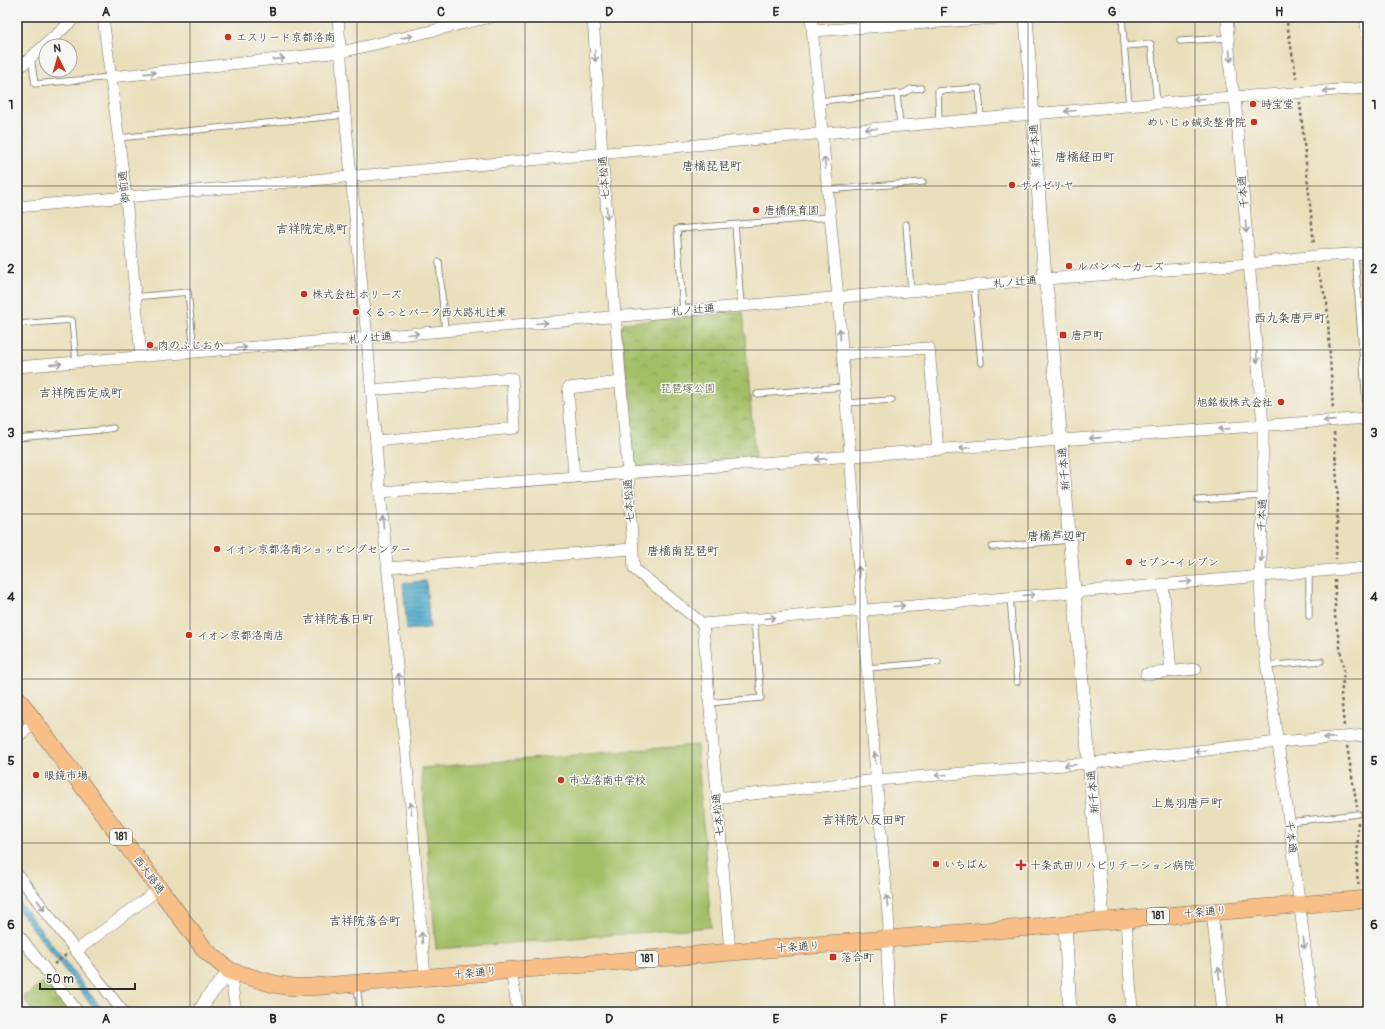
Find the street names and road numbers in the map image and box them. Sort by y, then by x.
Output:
street label: 新千本通 [1027,124,1043,168]
street label: 七本松通 [596,156,612,200]
street label: 御前通 [116,170,132,204]
street label: 千本通 [1235,175,1251,209]
street label: 札ノ辻通 [993,274,1037,290]
street label: 札ノ辻通 [671,302,715,318]
street label: 札ノ辻通 [348,330,392,346]
street label: 新千本通 [1056,447,1072,491]
street label: 七本松通 [621,479,637,523]
street label: 千本通 [1255,498,1269,532]
street label: 新千本通 [1085,770,1101,814]
street label: 七本松通 [710,793,726,837]
street label: 千本通 [1283,820,1299,854]
road number: 181 [110,829,132,845]
street label: 西大路通 [131,854,167,896]
street label: 十条通り [1183,904,1227,920]
road number: 181 [1147,908,1169,924]
street label: 十条通り [776,939,820,955]
road number: 181 [636,951,658,967]
street label: 十条通り [453,965,497,981]

